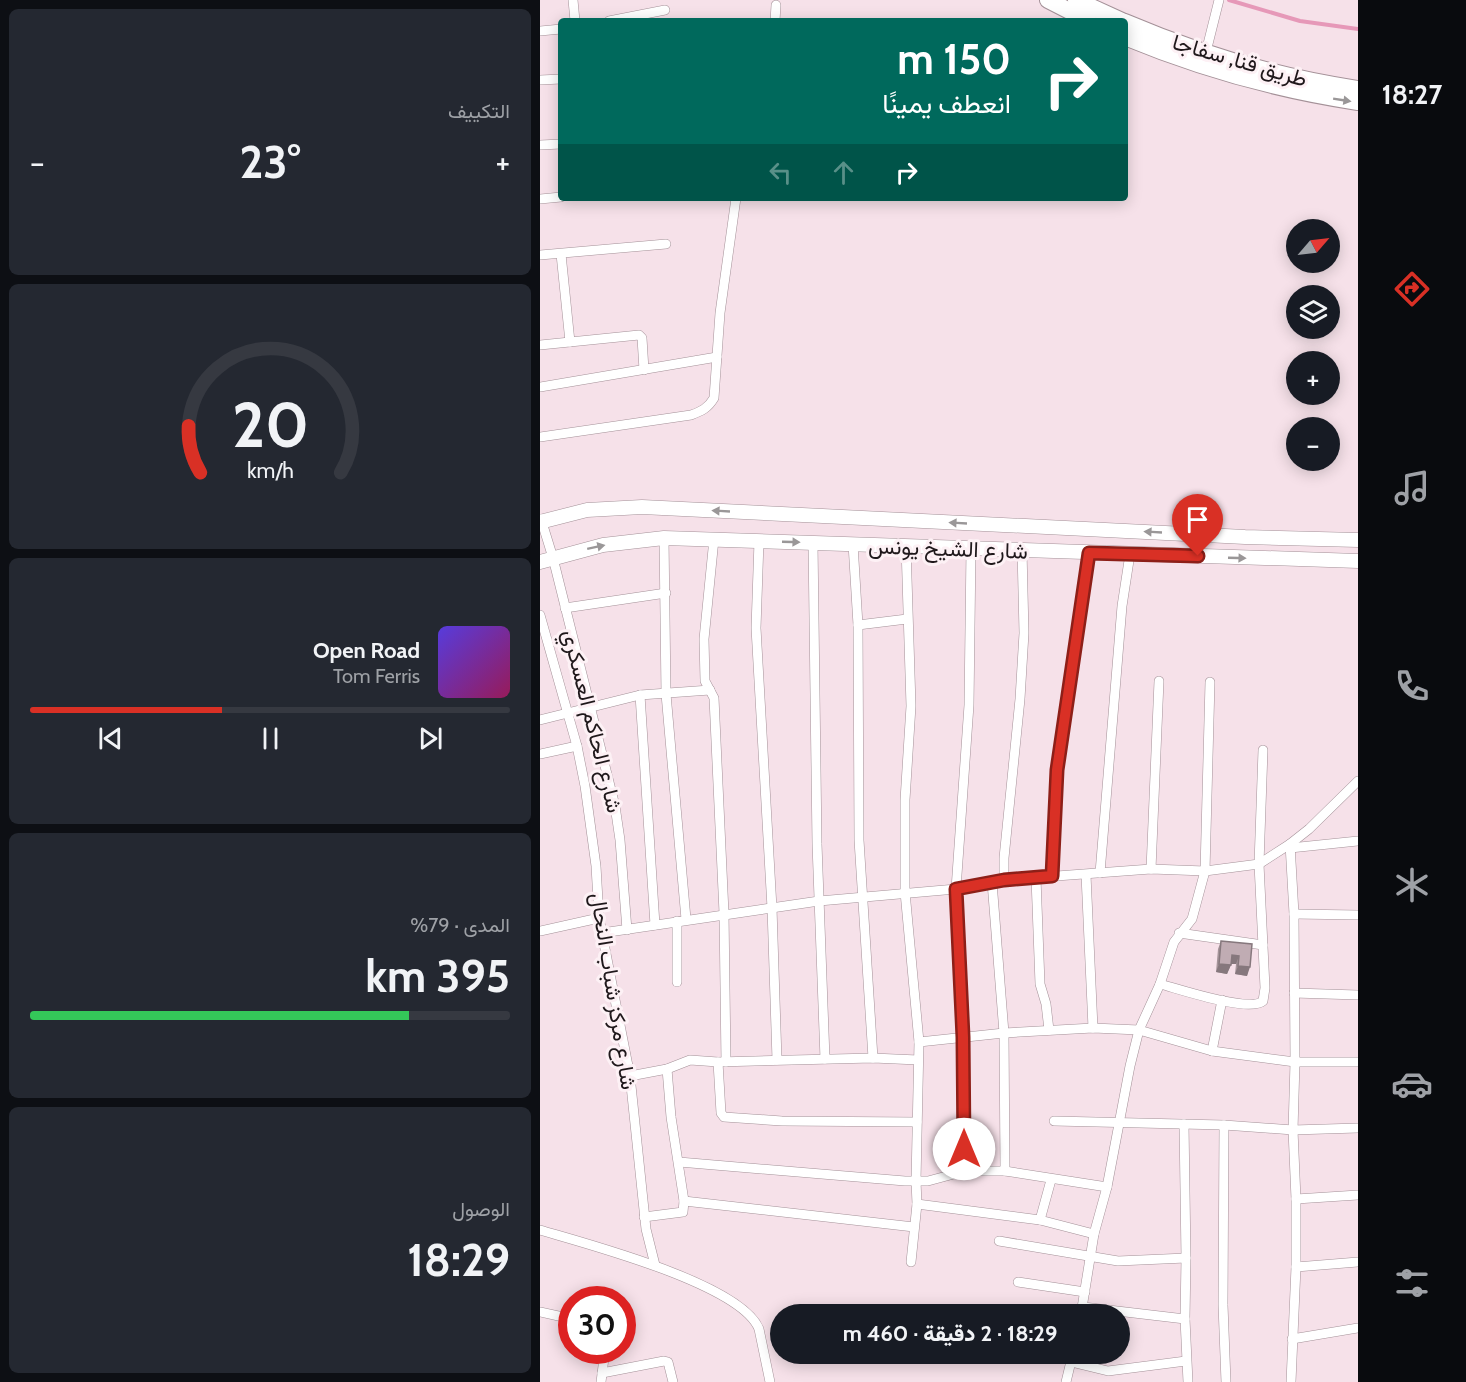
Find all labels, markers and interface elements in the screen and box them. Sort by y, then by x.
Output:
street label: طريق قنا, سفاجا [1169,28,1310,93]
text: 150 m [897,33,1011,85]
icon: right [1032,42,1110,120]
text: 18:27 [1382,78,1442,111]
text: انعطف يمينًا [882,87,1011,120]
one-way arrow [1333,96,1352,105]
text: التكييف [448,99,510,123]
text: 23° [239,135,301,189]
text: − [30,142,45,182]
text: + [495,142,510,182]
icon: left [764,156,797,189]
icon: ahead [827,156,860,189]
icon: right [890,156,923,189]
north arrow [1286,219,1340,273]
map controls [1286,219,1340,471]
icon: directions [1391,268,1433,310]
button: layers [1286,285,1340,339]
button: + [1286,351,1340,405]
text: 20 [231,388,309,464]
button: − [1286,417,1340,471]
text: km/h [247,458,293,484]
icon: music [1391,467,1433,509]
pin [1172,494,1223,556]
icon: arrive [1181,503,1214,536]
one-way arrow [712,506,731,516]
one-way arrow [948,518,967,527]
one-way arrow [1143,528,1162,537]
street label: شارع الشيخ يونس [868,532,1028,566]
one-way arrow [781,537,800,546]
one-way arrow [587,542,606,551]
one-way arrow [1228,553,1247,562]
street label: شارع الحاكم العسكري [552,627,628,817]
text: Open Road [313,637,420,664]
text: Tom Ferris [333,664,420,688]
icon: phone [1391,665,1433,707]
icon: previous [94,722,127,755]
icon: pause [254,722,287,755]
icon: next [414,722,447,755]
icon: climate [1391,864,1433,906]
street label: شارع مركز شباب النحال [584,891,642,1092]
text: المدى · 79% [410,913,510,937]
text: 395 km [365,949,510,1003]
icon: car [1391,1063,1433,1105]
position arrow [932,1117,996,1181]
text: الوصول [452,1197,510,1221]
text: 18:29 [407,1233,510,1287]
icon: filters [1391,1262,1433,1304]
speed limit sign: 30 [558,1286,636,1364]
text: 18:29 · 2 دقيقة · 460 m [843,1320,1057,1347]

